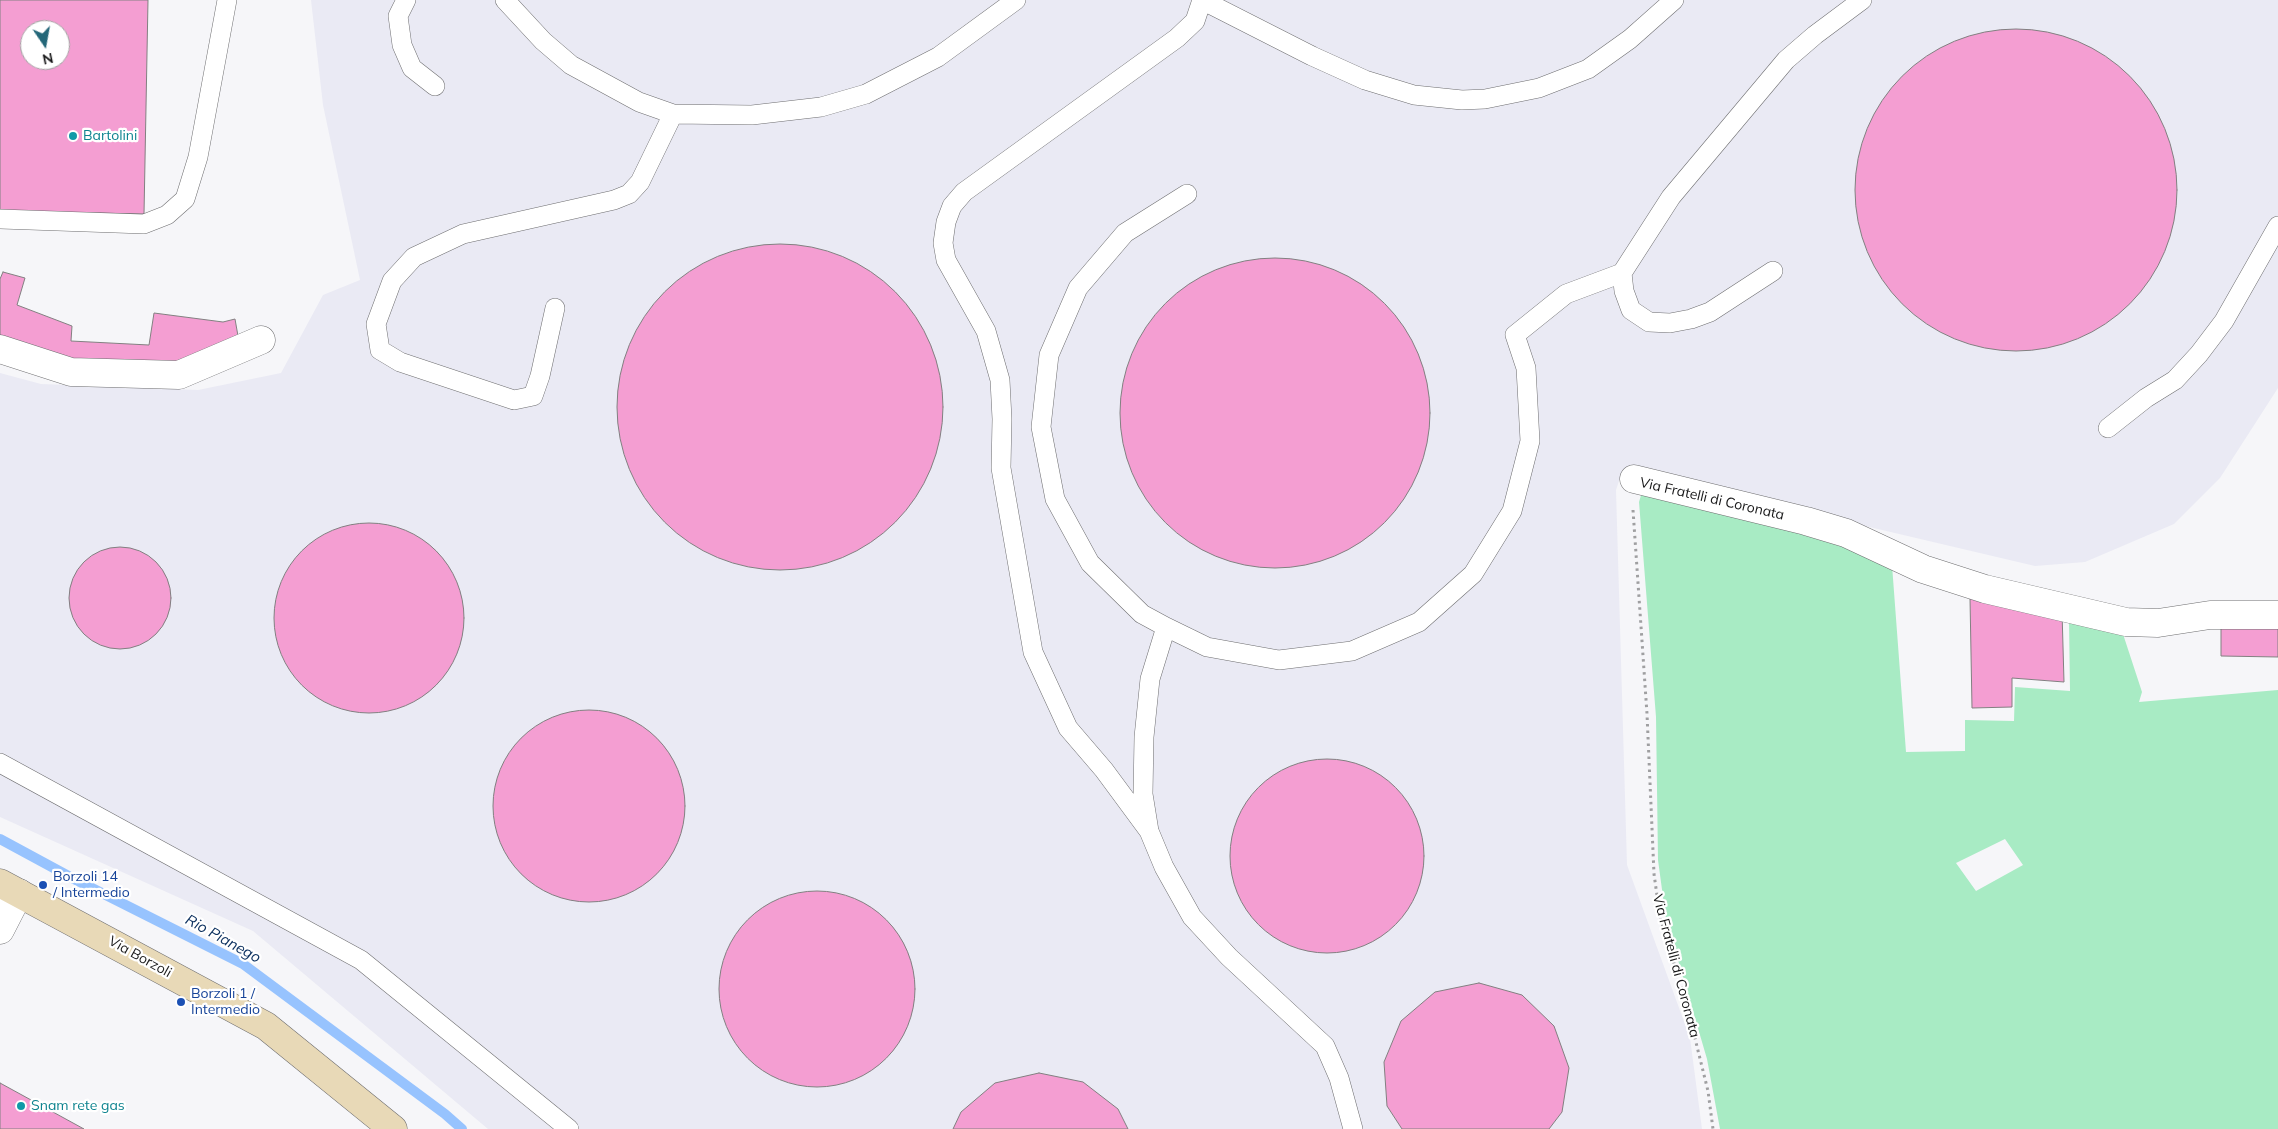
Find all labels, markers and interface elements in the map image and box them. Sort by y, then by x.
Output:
north arrow [20,20,70,70]
text: N [41,49,55,69]
place label: Bartolini [83,128,137,144]
marker: Bartolini [67,130,79,142]
street label: Via Fratelli di Coronata [1638,474,1786,524]
place label: Borzoli 14 / Intermedio [53,869,130,902]
marker: Borzoli 14 / Intermedio [37,879,49,891]
street label: Via Fratelli di Coronata [1649,892,1703,1040]
water label: Rio Pianego [182,911,264,967]
street label: Via Borzoli [106,933,174,981]
place label: Borzoli 1 / Intermedio [191,986,260,1019]
marker: Borzoli 1 / Intermedio [175,996,187,1008]
place label: Snam rete gas [31,1098,125,1114]
marker: Snam rete gas [15,1100,27,1112]

